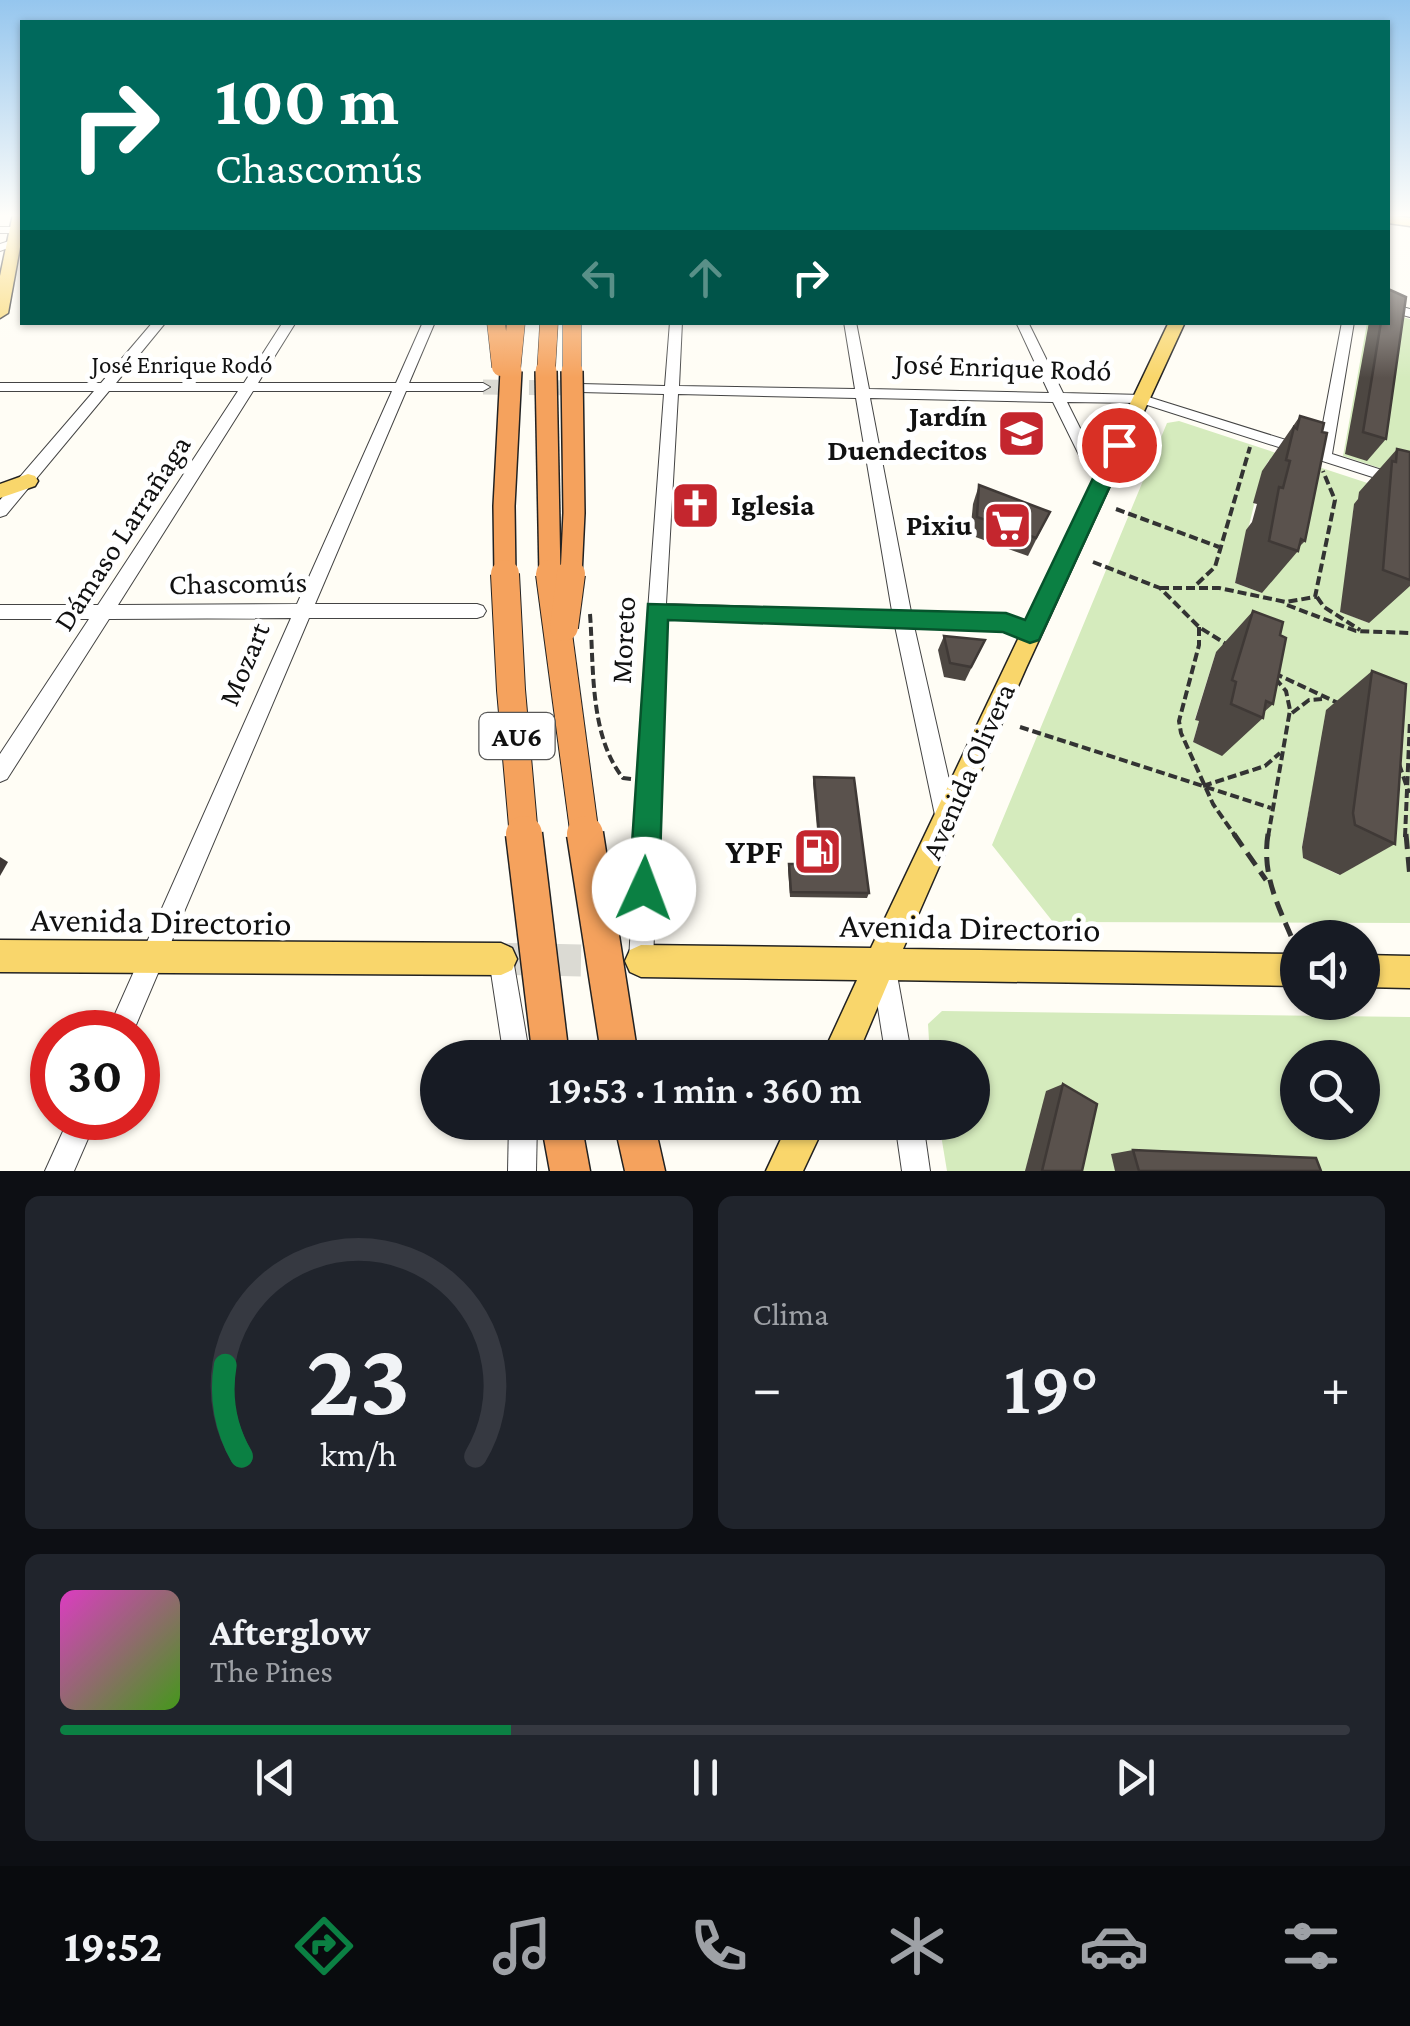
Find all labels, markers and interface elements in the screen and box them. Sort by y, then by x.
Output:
icon: right [50,60,180,190]
text: 100 m [215,61,399,139]
text: Chascomús [215,143,423,193]
icon: left [573,250,628,305]
icon: ahead [678,250,733,305]
icon: right [783,250,838,305]
street label: José Enrique Rodó [891,346,1112,388]
street label: José Enrique Rodó [90,351,272,379]
place label: Jardín Duendecitos [827,399,987,466]
pin [1077,403,1162,488]
school or university icon: Jardín Duendecitos [996,407,1048,459]
icon: arrive [1092,418,1147,473]
street label: Dámaso Larrañaga [46,429,198,637]
church icon: Iglesia [670,479,722,531]
place label: Iglesia [731,488,815,521]
supermarket icon: Pixiu [981,499,1033,551]
place label: Pixiu [906,508,972,541]
street label: Chascomús [168,565,308,600]
street label: Moreto [604,595,641,685]
street label: Mozart [211,616,276,710]
street label: Avenida Olivera [914,678,1021,864]
road number: AU6 [480,713,554,759]
fuel station icon: YPF [792,825,844,877]
place label: YPF [725,832,783,871]
position arrow [592,837,696,941]
street label: Avenida Directorio [30,900,292,943]
street label: Avenida Directorio [839,906,1101,949]
map controls [1280,920,1380,1140]
button: sound [1280,920,1380,1020]
speed limit sign: 30 [30,1010,160,1140]
button: search [1280,1040,1380,1140]
text: 19:53 · 1 min · 360 m [548,1069,862,1111]
text: Clima [753,1296,829,1332]
text: 23 [307,1321,411,1436]
text: 19° [1004,1346,1099,1429]
text: − [753,1357,782,1418]
text: + [1321,1357,1350,1418]
text: km/h [320,1434,397,1474]
text: Afterglow [210,1611,370,1653]
text: The Pines [210,1653,333,1689]
icon: previous [248,1750,303,1805]
icon: pause [678,1750,733,1805]
icon: next [1108,1750,1163,1805]
icon: directions [289,1911,359,1981]
icon: music [487,1911,557,1981]
icon: phone [684,1911,754,1981]
icon: climate [882,1911,952,1981]
icon: car [1079,1911,1149,1981]
icon: filters [1276,1911,1346,1981]
text: 19:52 [64,1921,162,1971]

